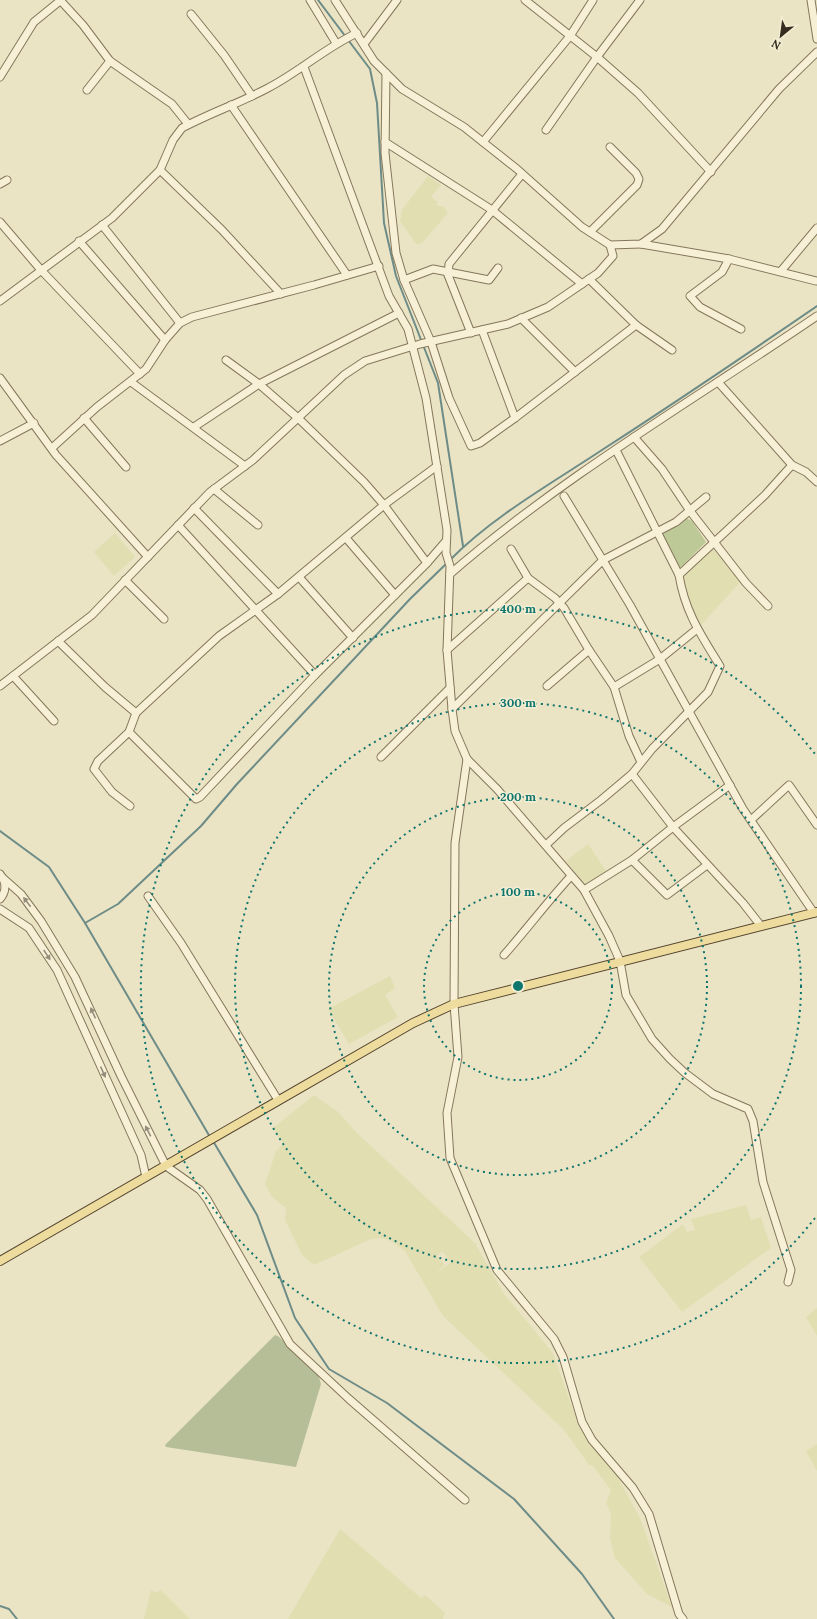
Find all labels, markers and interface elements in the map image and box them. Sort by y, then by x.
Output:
north arrow [761,16,801,56]
text: N [769,36,783,53]
text: 400 m [500,601,536,616]
text: 300 m [500,695,536,710]
text: 200 m [500,789,536,804]
text: 100 m [501,884,535,899]
one-way arrow [23,896,31,907]
one-way arrow [43,950,51,960]
centre of rings [511,979,525,993]
one-way arrow [90,1008,96,1019]
one-way arrow [100,1066,106,1077]
one-way arrow [145,1125,151,1137]

